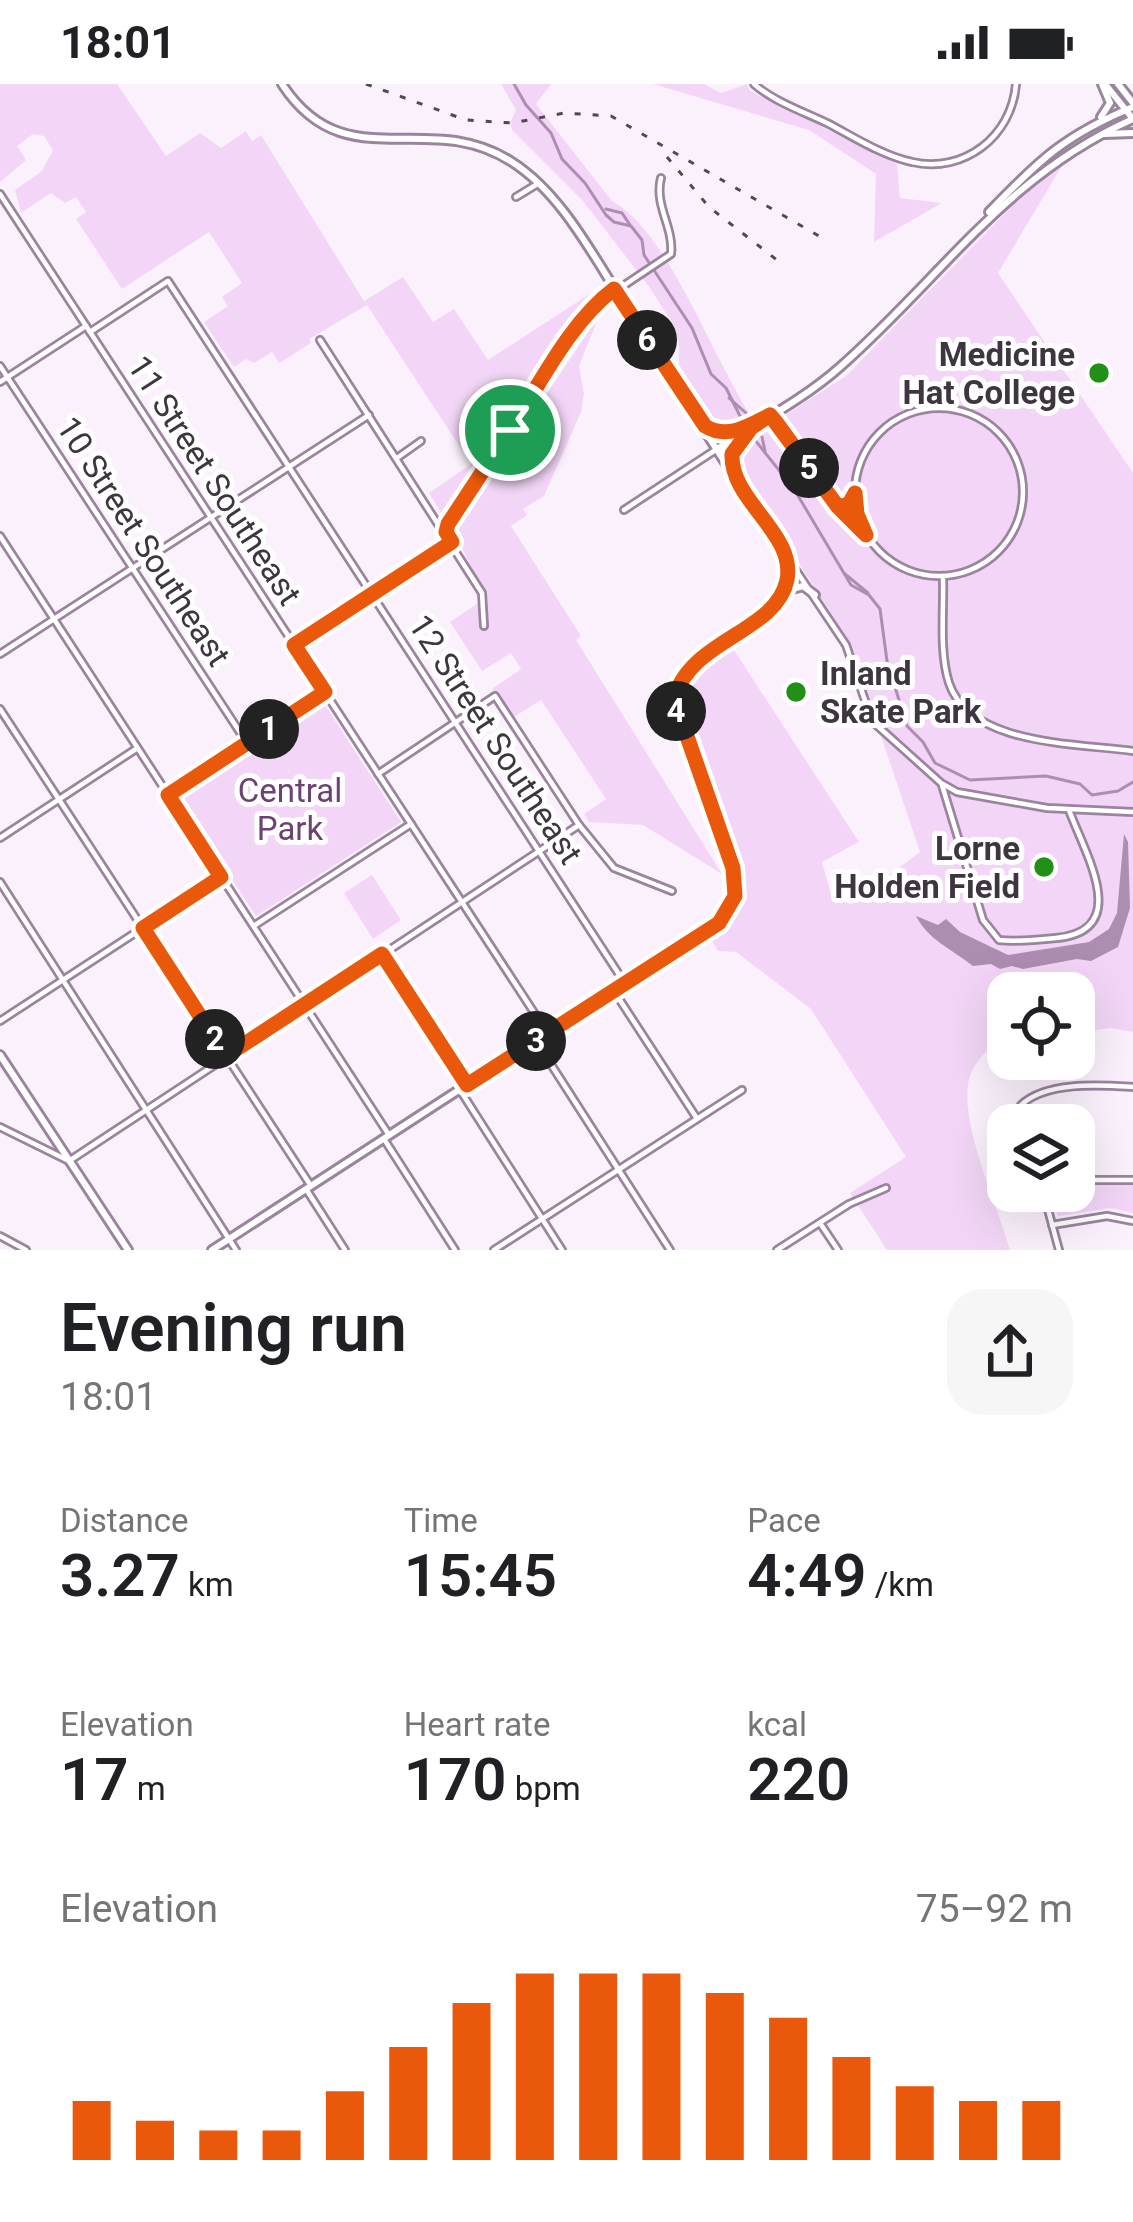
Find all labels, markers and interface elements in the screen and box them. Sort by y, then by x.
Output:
text: 18:01 [60,16,176,69]
pin: 6 [617,310,677,370]
text: 6 [638,320,656,359]
place label: Medicine Hat College [902,335,1075,412]
street label: 11 Street Southeast [119,348,310,612]
marker: Medicine Hat College [1086,360,1112,386]
pin [459,379,561,481]
icon: arrive [477,397,543,463]
street label: 10 Street Southeast [48,409,239,673]
pin: 5 [779,438,839,498]
text: 5 [800,448,818,487]
street label: 12 Street Southeast [400,607,591,871]
place label: Inland Skate Park [820,654,982,731]
marker: Inland Skate Park [783,679,809,705]
pin: 4 [646,681,706,741]
text: 4 [667,691,685,730]
pin: 1 [239,699,299,759]
text: 1 [260,709,278,748]
park label: Central Park [238,771,342,848]
place label: Lorne Holden Field [834,829,1020,906]
marker: Lorne Holden Field [1031,854,1057,880]
map controls [987,972,1095,1212]
button: locate [987,972,1095,1080]
pin: 2 [185,1009,245,1069]
pin: 3 [506,1011,566,1071]
text: 2 [206,1019,224,1058]
text: 3 [527,1021,545,1060]
button: layers [987,1104,1095,1212]
button: share [947,1289,1073,1415]
text: Evening run [60,1290,407,1367]
text: 18:01 [60,1374,157,1420]
text: Distance [60,1501,188,1540]
text: Time [404,1501,478,1540]
text: Pace [747,1501,821,1540]
text: 3.27 [60,1540,180,1611]
text: 15:45 [404,1540,557,1611]
text: 4:49 [747,1540,867,1611]
text: km [180,1565,234,1604]
text: /km [867,1565,934,1604]
text: Elevation [60,1705,194,1744]
text: Heart rate [404,1705,550,1744]
text: kcal [747,1705,807,1744]
text: 17 [60,1744,129,1815]
text: 170 [404,1744,507,1815]
text: 220 [747,1744,850,1815]
text: m [129,1769,166,1808]
text: bpm [507,1769,581,1808]
text: Elevation [60,1886,218,1932]
text: 75–92 m [916,1886,1073,1932]

